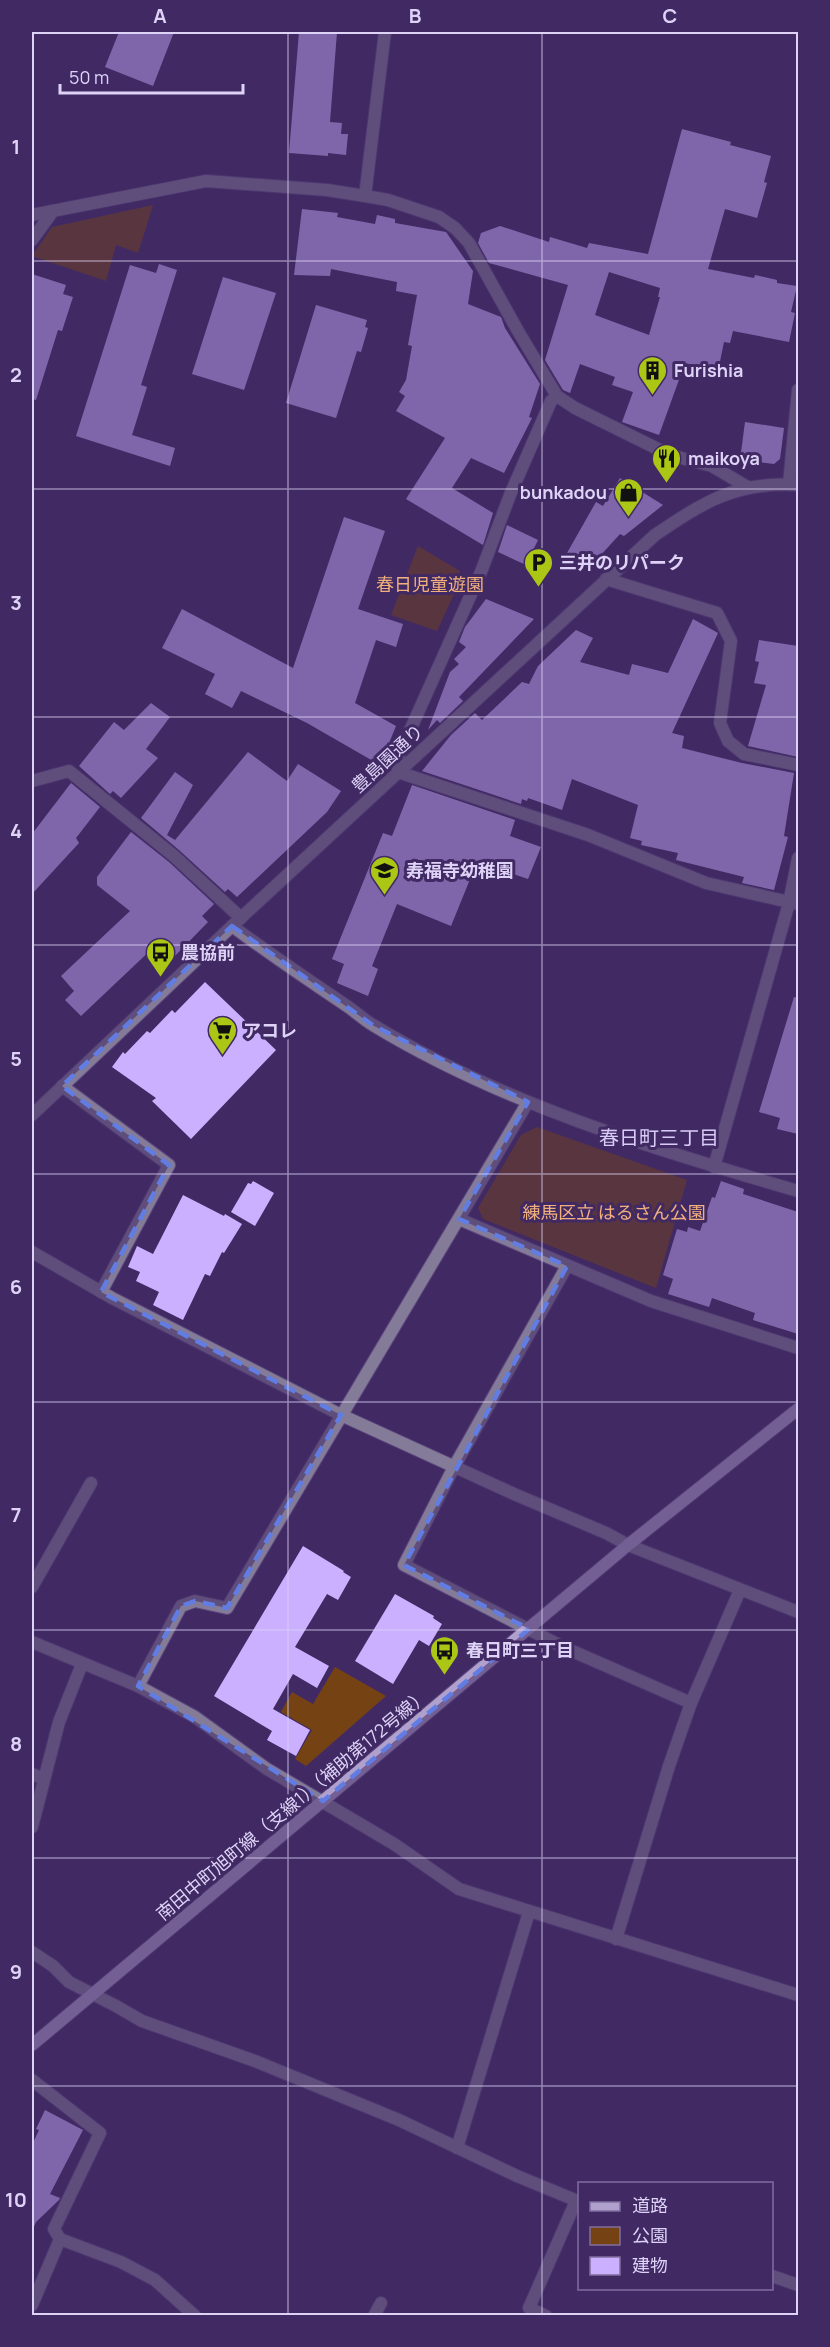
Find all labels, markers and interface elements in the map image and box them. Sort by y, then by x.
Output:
text: A [153,2,167,29]
text: B [409,2,422,29]
text: C [663,2,677,29]
scale bar [60,57,243,95]
text: 50 m [69,65,109,89]
text: 1 [12,133,20,160]
building icon: Furishia [637,354,669,396]
place label: Furishia [674,358,743,382]
text: 2 [10,361,22,388]
restaurant icon: maikoya [651,442,683,484]
place label: maikoya [688,446,760,470]
shop icon: bunkadou [612,476,644,518]
place label: bunkadou [520,480,607,504]
parking icon: 三井のリパーク [522,546,554,588]
place label: 三井のリパーク [559,550,685,574]
park label: 春日児童遊園 [376,572,484,596]
text: 3 [10,589,22,616]
street label: 豊島園通り [346,719,428,797]
text: 4 [10,817,22,844]
school or university icon: 寿福寺幼稚園 [369,854,401,896]
place label: 寿福寺幼稚園 [406,858,514,882]
bus stop icon: 農協前 [144,936,176,978]
place label: 農協前 [181,940,235,964]
supermarket icon: アコレ [206,1014,238,1056]
place label: アコレ [243,1018,297,1042]
text: 5 [10,1045,22,1072]
district label: 春日町三丁目 [599,1124,719,1151]
park label: 練馬区立 はるさん公園 [522,1200,706,1224]
text: 6 [10,1273,22,1300]
text: 7 [11,1501,21,1528]
bus stop icon: 春日町三丁目 [429,1634,461,1676]
place label: 春日町三丁目 [466,1638,574,1662]
street label: 南田中町旭町線（支線1）（補助第172号線） [151,1683,433,1925]
text: 8 [10,1730,22,1757]
text: 9 [10,1958,22,1985]
legend [578,2182,773,2290]
text: 10 [5,2186,27,2213]
text: 道路 [632,2193,668,2217]
text: 公園 [632,2223,668,2247]
text: 建物 [632,2253,668,2277]

